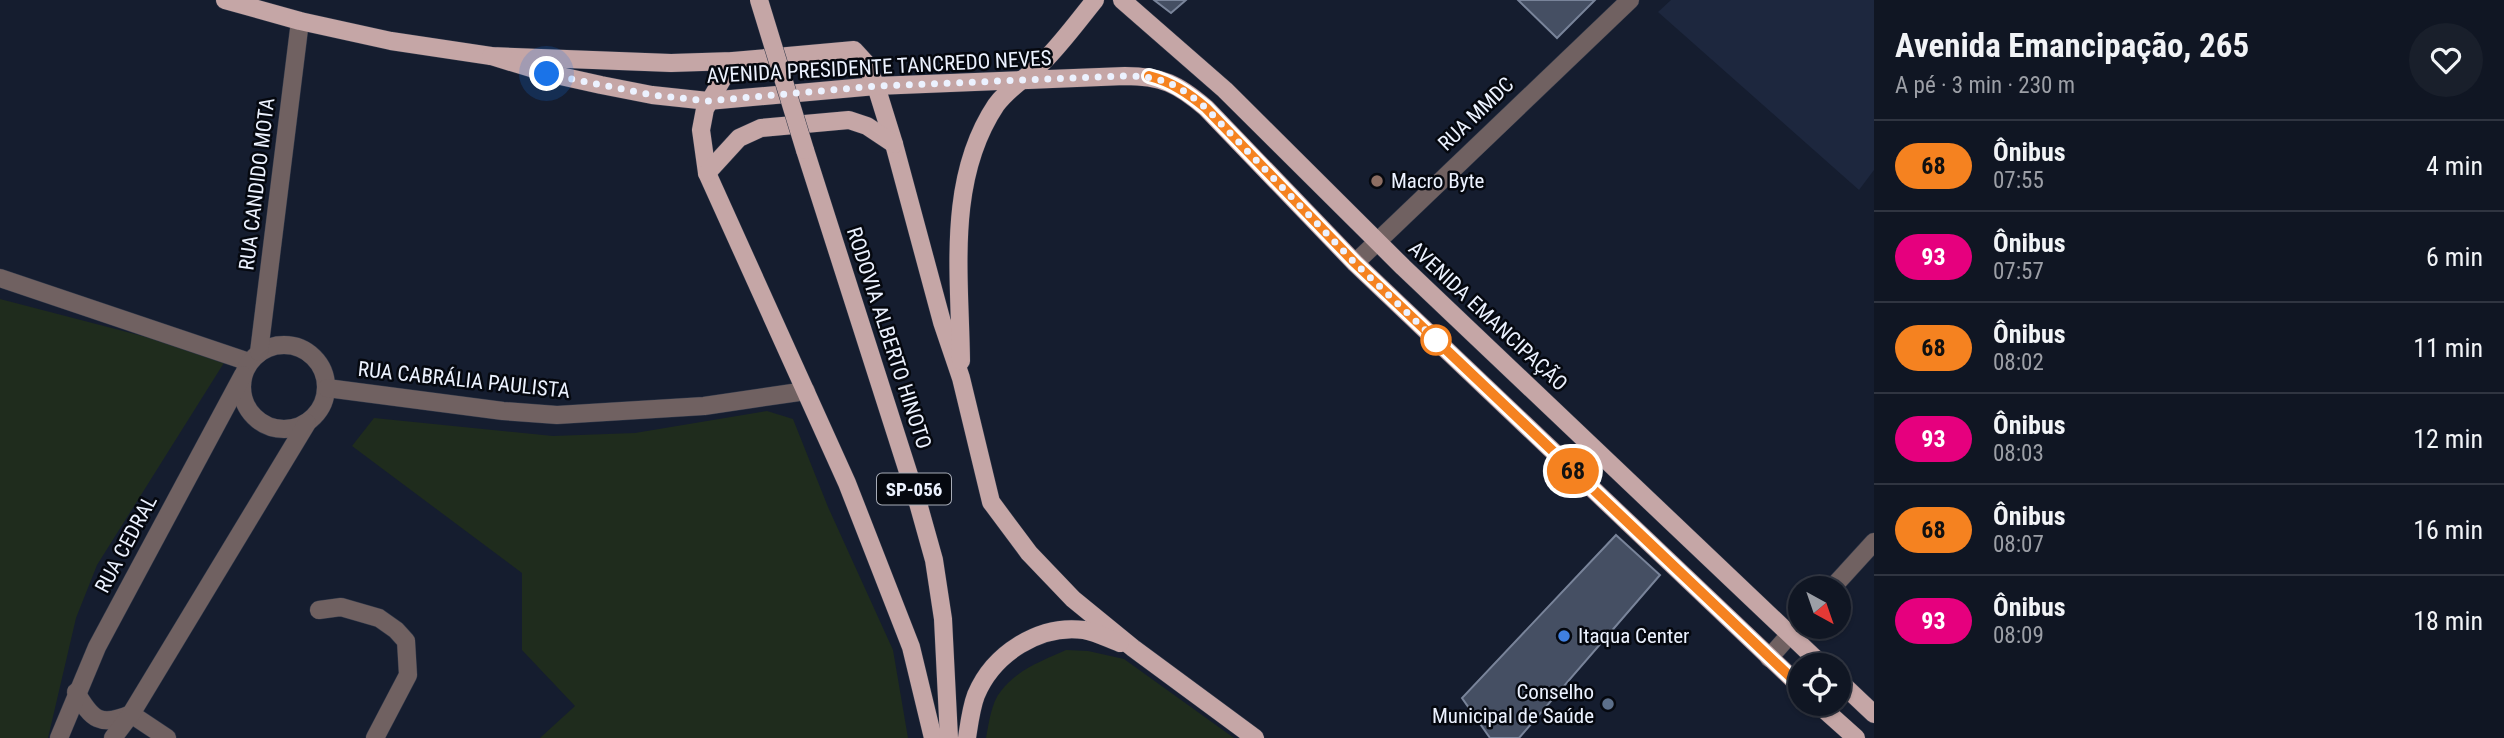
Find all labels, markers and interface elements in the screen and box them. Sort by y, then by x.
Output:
button: heart [2409,23,2483,97]
text: Avenida Emancipação, 265 [1895,26,2249,65]
street label: AVENIDA PRESIDENTE TANCREDO NEVES [706,46,1052,88]
your location [529,56,564,91]
street label: RUA MMDC [1433,72,1519,156]
text: A pé · 3 min · 230 m [1895,72,2075,99]
street label: RUA CANDIDO MOTA [235,96,279,272]
text: Ônibus [1993,137,2066,167]
text: 4 min [2426,151,2483,181]
text: 68 [1921,152,1946,180]
text: 07:55 [1993,167,2044,194]
place label: Macro Byte [1391,169,1485,193]
marker: Macro Byte [1369,173,1385,189]
street label: RODOVIA ALBERTO HINOTO [842,224,936,452]
text: Ônibus [1993,228,2066,258]
street label: AVENIDA EMANCIPAÇÃO [1404,236,1572,396]
text: 6 min [2426,242,2483,272]
text: 93 [1921,243,1946,271]
text: 07:57 [1993,258,2044,285]
text: Ônibus [1993,319,2066,349]
unlabelled marker [1421,325,1451,355]
text: 11 min [2413,333,2483,363]
text: 68 [1921,334,1946,362]
text: 08:02 [1993,349,2044,376]
street label: RUA CABRÁLIA PAULISTA [357,357,571,403]
text: Ônibus [1993,410,2066,440]
text: 12 min [2413,424,2483,454]
text: 93 [1921,425,1946,453]
text: 08:03 [1993,440,2044,467]
line badge: 68 [1542,448,1604,494]
text: 68 [1561,457,1585,485]
road number: SP-056 [877,474,951,504]
street label: RUA CEDRAL [90,491,162,597]
text: Ônibus [1993,501,2066,531]
text: 16 min [2413,515,2483,545]
text: 68 [1921,516,1946,544]
text: 08:07 [1993,531,2044,558]
north arrow [1788,576,1852,639]
map controls [1788,576,1851,716]
text: Ônibus [1993,592,2066,622]
text: 18 min [2413,606,2483,636]
text: 93 [1921,607,1946,635]
text: 08:09 [1993,622,2044,649]
place label: Itaqua Center [1578,624,1689,648]
marker: Itaqua Center [1556,628,1572,644]
button: locate [1788,653,1851,716]
place label: Conselho Municipal de Saúde [1432,680,1594,728]
marker: Conselho Municipal de Saúde [1600,696,1616,712]

